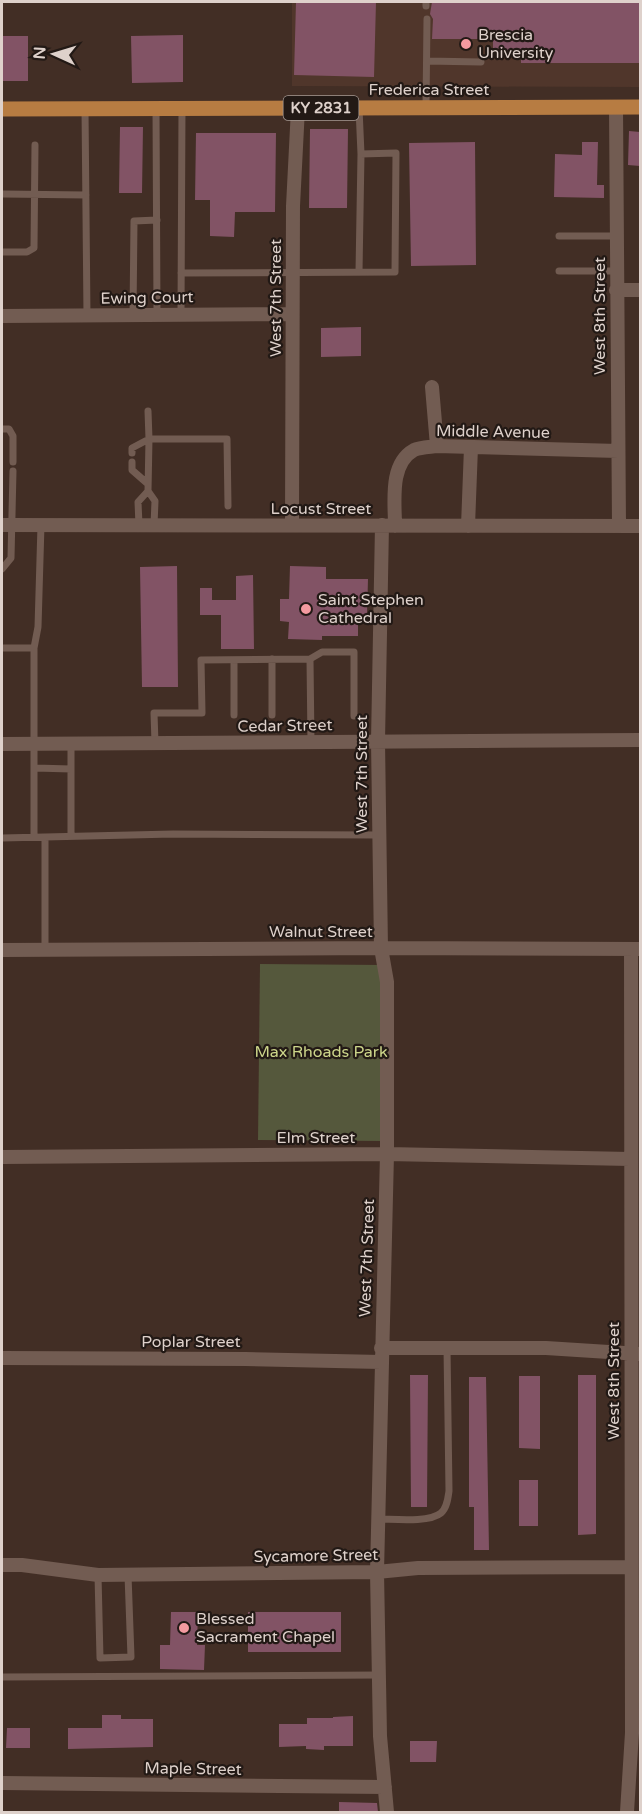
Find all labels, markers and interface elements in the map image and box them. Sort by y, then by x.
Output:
north arrow [24,24,84,84]
place label: Brescia University [478,25,554,63]
marker: Brescia University [459,37,473,51]
text: N [30,46,50,60]
street label: Frederica Street [369,80,489,100]
road number: KY 2831 [284,96,358,120]
street label: West 7th Street [266,239,286,357]
street label: West 8th Street [590,257,610,375]
street label: Ewing Court [100,287,194,309]
street label: Middle Avenue [436,421,550,443]
street label: Locust Street [271,499,371,519]
place label: Saint Stephen Cathedral [318,590,424,628]
marker: Saint Stephen Cathedral [299,602,313,616]
street label: Cedar Street [237,715,333,737]
street label: West 7th Street [352,715,372,833]
street label: Walnut Street [269,922,373,942]
park label: Max Rhoads Park [254,1042,388,1062]
street label: Elm Street [277,1128,355,1148]
street label: West 7th Street [355,1199,379,1317]
street label: West 8th Street [604,1322,624,1440]
street label: Poplar Street [141,1332,241,1352]
street label: Sycamore Street [254,1545,378,1567]
place label: Blessed Sacrament Chapel [196,1609,335,1647]
marker: Blessed Sacrament Chapel [177,1621,191,1635]
street label: Maple Street [144,1758,242,1780]

